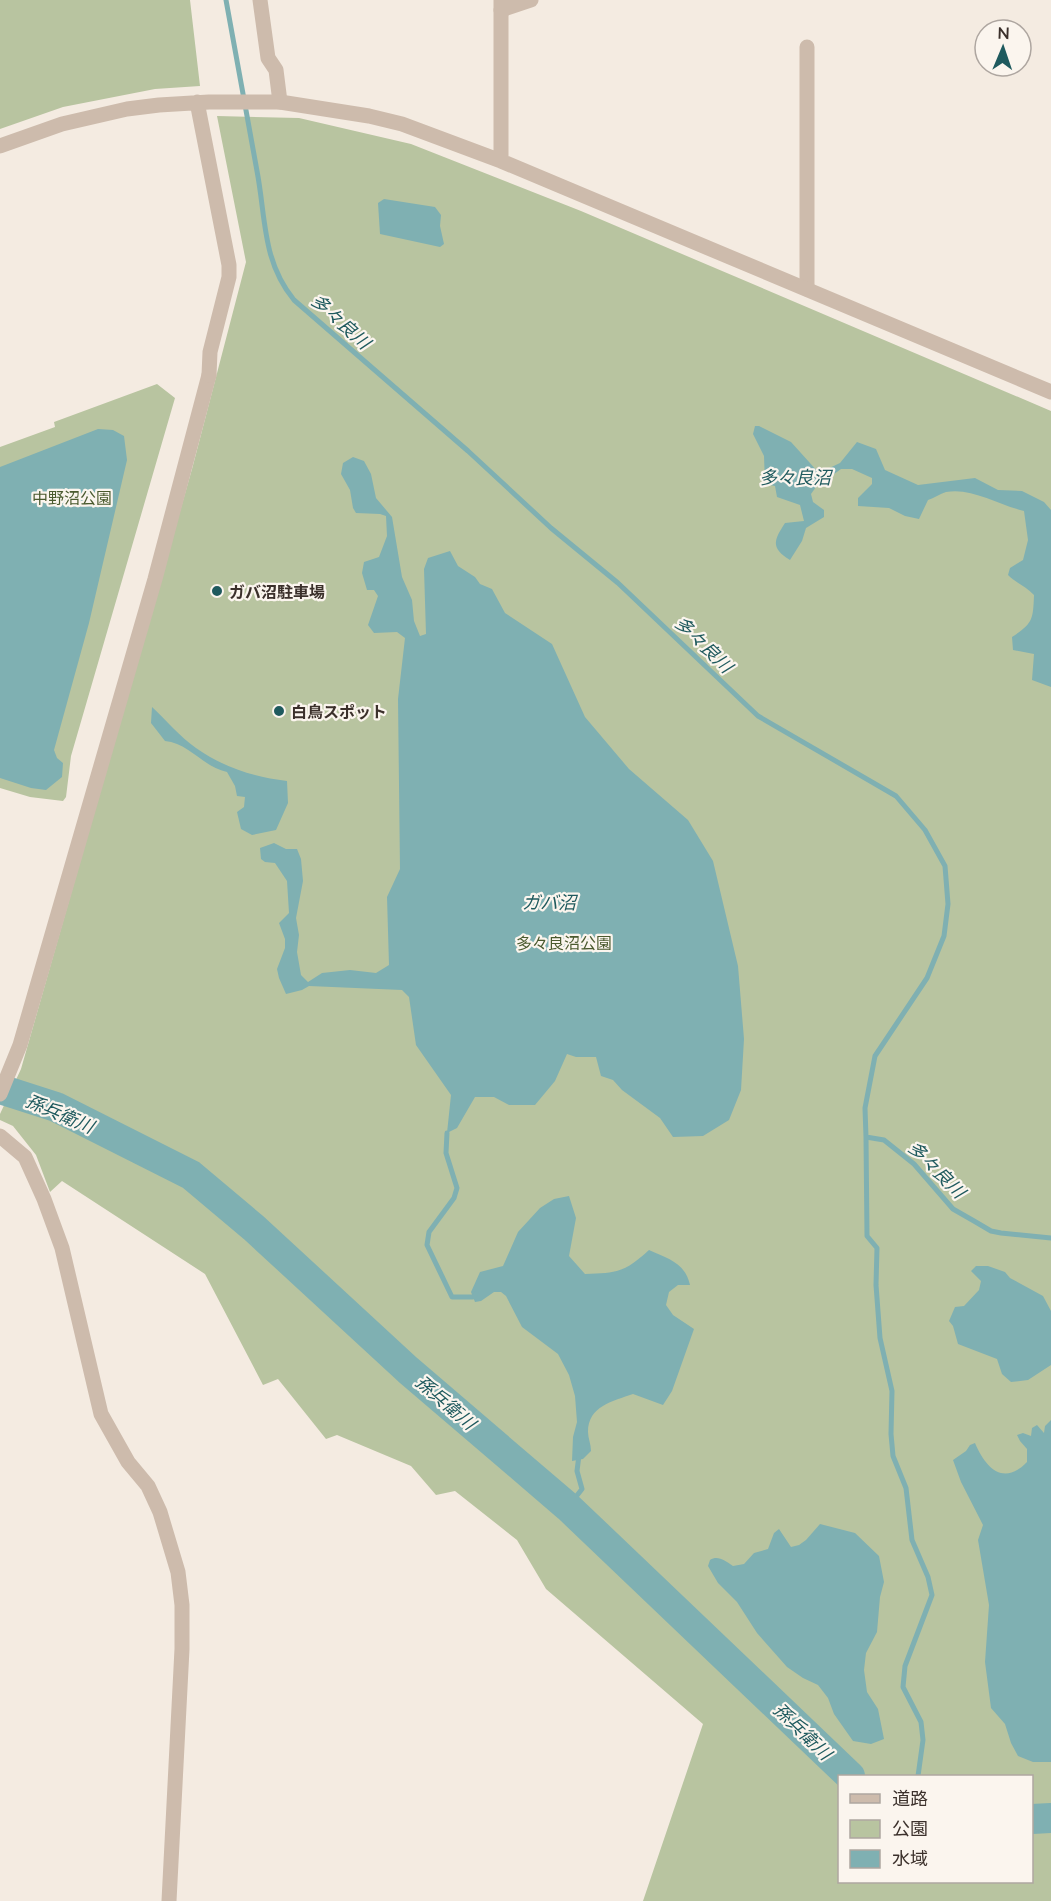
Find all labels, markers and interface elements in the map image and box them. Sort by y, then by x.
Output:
north arrow [973,18,1033,78]
text: N [997,23,1010,42]
water label: 多々良川 [307,289,377,355]
water label: 多々良沼 [759,466,834,488]
park label: 中野沼公園 [32,488,112,507]
place label: ガバ沼駐車場 [229,582,325,601]
marker: ガバ沼駐車場 [210,584,224,598]
water label: 多々良川 [670,611,739,678]
place label: 白鳥スポット [291,702,387,721]
marker: 白鳥スポット [272,704,286,718]
water label: ガバ沼 [522,891,579,913]
park label: 多々良沼公園 [516,933,612,952]
water label: 孫兵衛川 [23,1089,99,1138]
water label: 多々良川 [904,1136,972,1204]
water label: 孫兵衛川 [412,1370,482,1435]
water label: 孫兵衛川 [769,1698,838,1765]
legend [838,1775,1033,1883]
text: 道路 [892,1787,928,1809]
text: 公園 [892,1817,928,1839]
text: 水域 [892,1847,928,1869]

